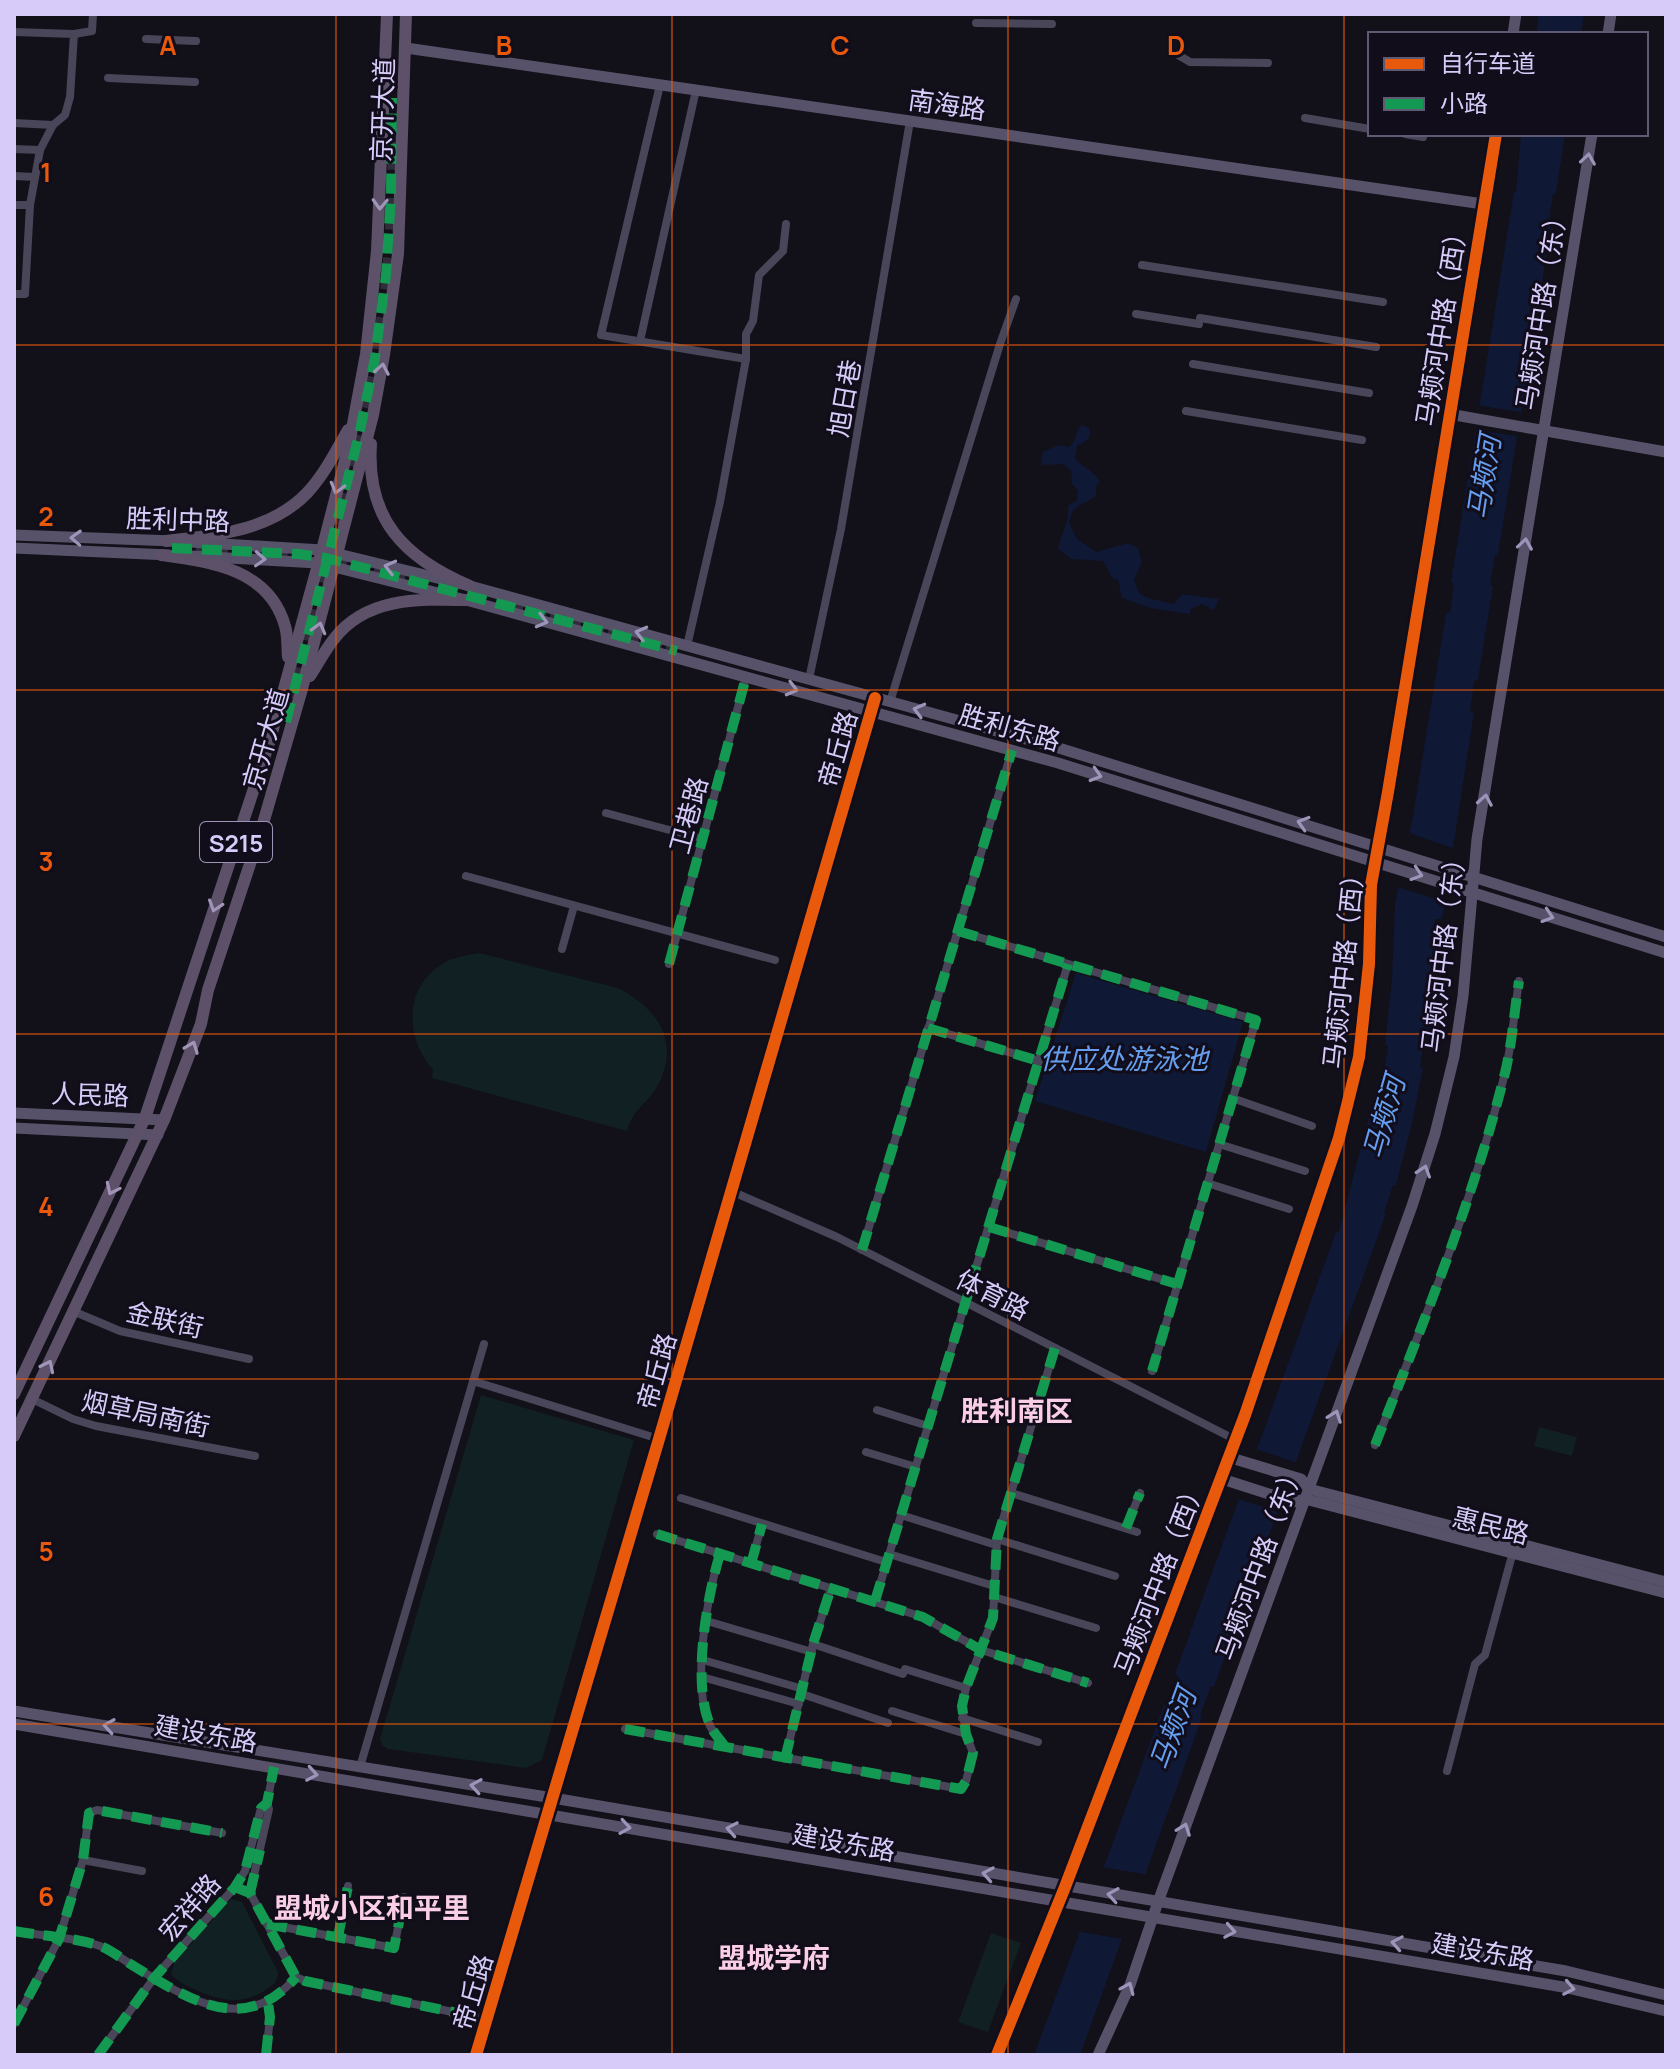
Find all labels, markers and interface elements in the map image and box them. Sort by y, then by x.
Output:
text: A [159,27,177,63]
text: B [496,27,512,63]
text: C [830,27,850,63]
text: D [1167,27,1185,63]
legend [1368,32,1648,136]
text: 自行车道 [1440,46,1536,79]
street label: 京开大道 [362,57,402,163]
street label: 南海路 [906,81,988,127]
text: 小路 [1440,86,1488,119]
one-way arrow [1578,152,1595,166]
text: 1 [40,154,52,190]
one-way arrow [371,198,388,211]
street label: 马颊河中路（东） [1507,201,1575,413]
street label: 马颊河中路（西） [1407,217,1475,429]
street label: 旭日巷 [819,356,869,440]
one-way arrow [372,362,389,376]
water label: 马颊河 [1458,428,1509,521]
one-way arrow [330,481,347,495]
text: 2 [38,498,54,534]
street label: 胜利中路 [125,499,231,539]
one-way arrow [69,529,82,546]
one-way arrow [1516,537,1533,550]
one-way arrow [254,550,267,567]
one-way arrow [384,559,398,576]
one-way arrow [534,611,548,628]
one-way arrow [309,622,326,636]
one-way arrow [635,626,649,642]
one-way arrow [785,680,799,697]
street label: 京开大道 [233,684,297,794]
street label: 胜利东路 [955,695,1065,759]
one-way arrow [913,702,927,719]
street label: 帝丘路 [809,707,865,791]
one-way arrow [1089,766,1103,782]
street label: 卫巷路 [661,773,715,857]
one-way arrow [1476,794,1493,807]
one-way arrow [1296,816,1310,832]
road number: S215 [200,822,272,862]
text: 3 [38,843,54,879]
street label: 马颊河中路（东） [1412,844,1474,1054]
street label: 马颊河中路（西） [1314,860,1372,1070]
one-way arrow [1409,865,1423,881]
one-way arrow [209,898,225,912]
one-way arrow [1540,907,1554,923]
water label: 供应处游泳池 [1040,1039,1211,1077]
one-way arrow [182,1041,199,1055]
water label: 马颊河 [1353,1067,1414,1163]
street label: 人民路 [50,1075,130,1113]
one-way arrow [1414,1165,1430,1179]
one-way arrow [106,1181,122,1196]
text: 4 [38,1188,54,1224]
street label: 体育路 [950,1260,1036,1328]
street label: 金联街 [123,1293,207,1345]
street label: 帝丘路 [628,1329,684,1413]
one-way arrow [39,1359,54,1374]
street label: 烟草局南街 [79,1382,213,1444]
district label: 胜利南区 [961,1391,1073,1429]
one-way arrow [1326,1410,1342,1424]
street label: 马颊河中路（东） [1207,1457,1311,1665]
street label: 马颊河中路（西） [1105,1473,1213,1681]
street label: 惠民路 [1449,1498,1533,1552]
text: 5 [38,1533,54,1569]
water label: 马颊河 [1140,1678,1206,1775]
street label: 建设东路 [152,1706,260,1760]
one-way arrow [102,1719,115,1736]
one-way arrow [305,1764,319,1781]
one-way arrow [469,1778,483,1795]
street label: 建设东路 [790,1815,898,1869]
one-way arrow [618,1818,631,1835]
one-way arrow [725,1821,739,1838]
one-way arrow [1175,1823,1191,1837]
street label: 宏祥路 [150,1866,228,1948]
one-way arrow [981,1866,995,1883]
text: 6 [38,1878,54,1914]
one-way arrow [1106,1887,1120,1904]
district label: 盟城小区和平里 [274,1888,470,1926]
one-way arrow [1223,1921,1237,1938]
street label: 建设东路 [1429,1924,1537,1978]
one-way arrow [1390,1935,1404,1952]
district label: 盟城学府 [718,1938,830,1976]
street label: 帝丘路 [443,1949,501,2035]
one-way arrow [1562,1979,1576,1996]
one-way arrow [1119,1981,1135,1996]

